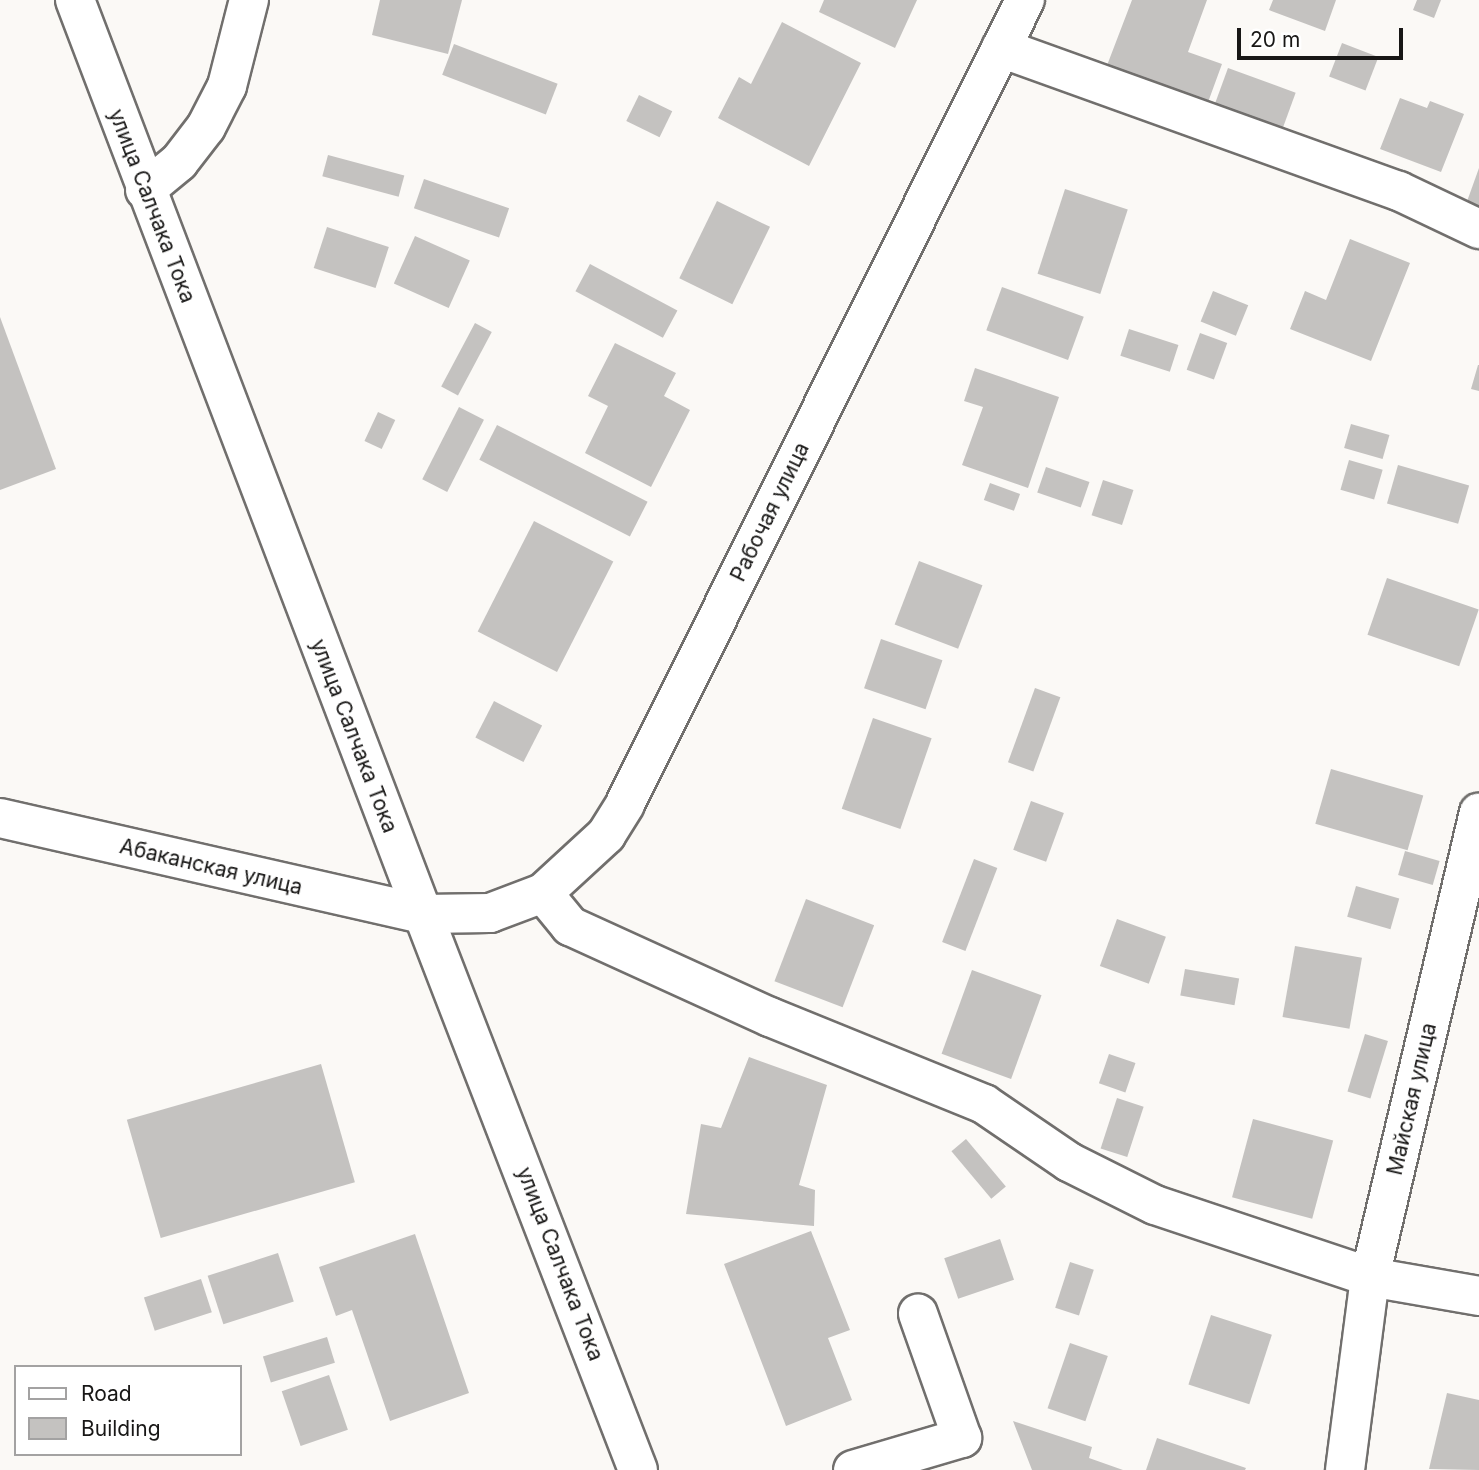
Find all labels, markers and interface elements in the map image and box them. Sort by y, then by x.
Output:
scale bar [1241,14,1407,58]
text: 20 m [1250,27,1300,52]
street label: улица Салчака Тока [103,106,201,306]
street label: Рабочая улица [725,438,815,586]
street label: улица Салчака Тока [305,636,403,836]
street label: Абаканская улица [117,834,305,900]
street label: Майская улица [1382,1020,1442,1178]
street label: улица Салчака Тока [511,1164,609,1364]
legend [14,1365,242,1456]
text: Road [81,1381,132,1406]
text: Building [81,1416,161,1441]

